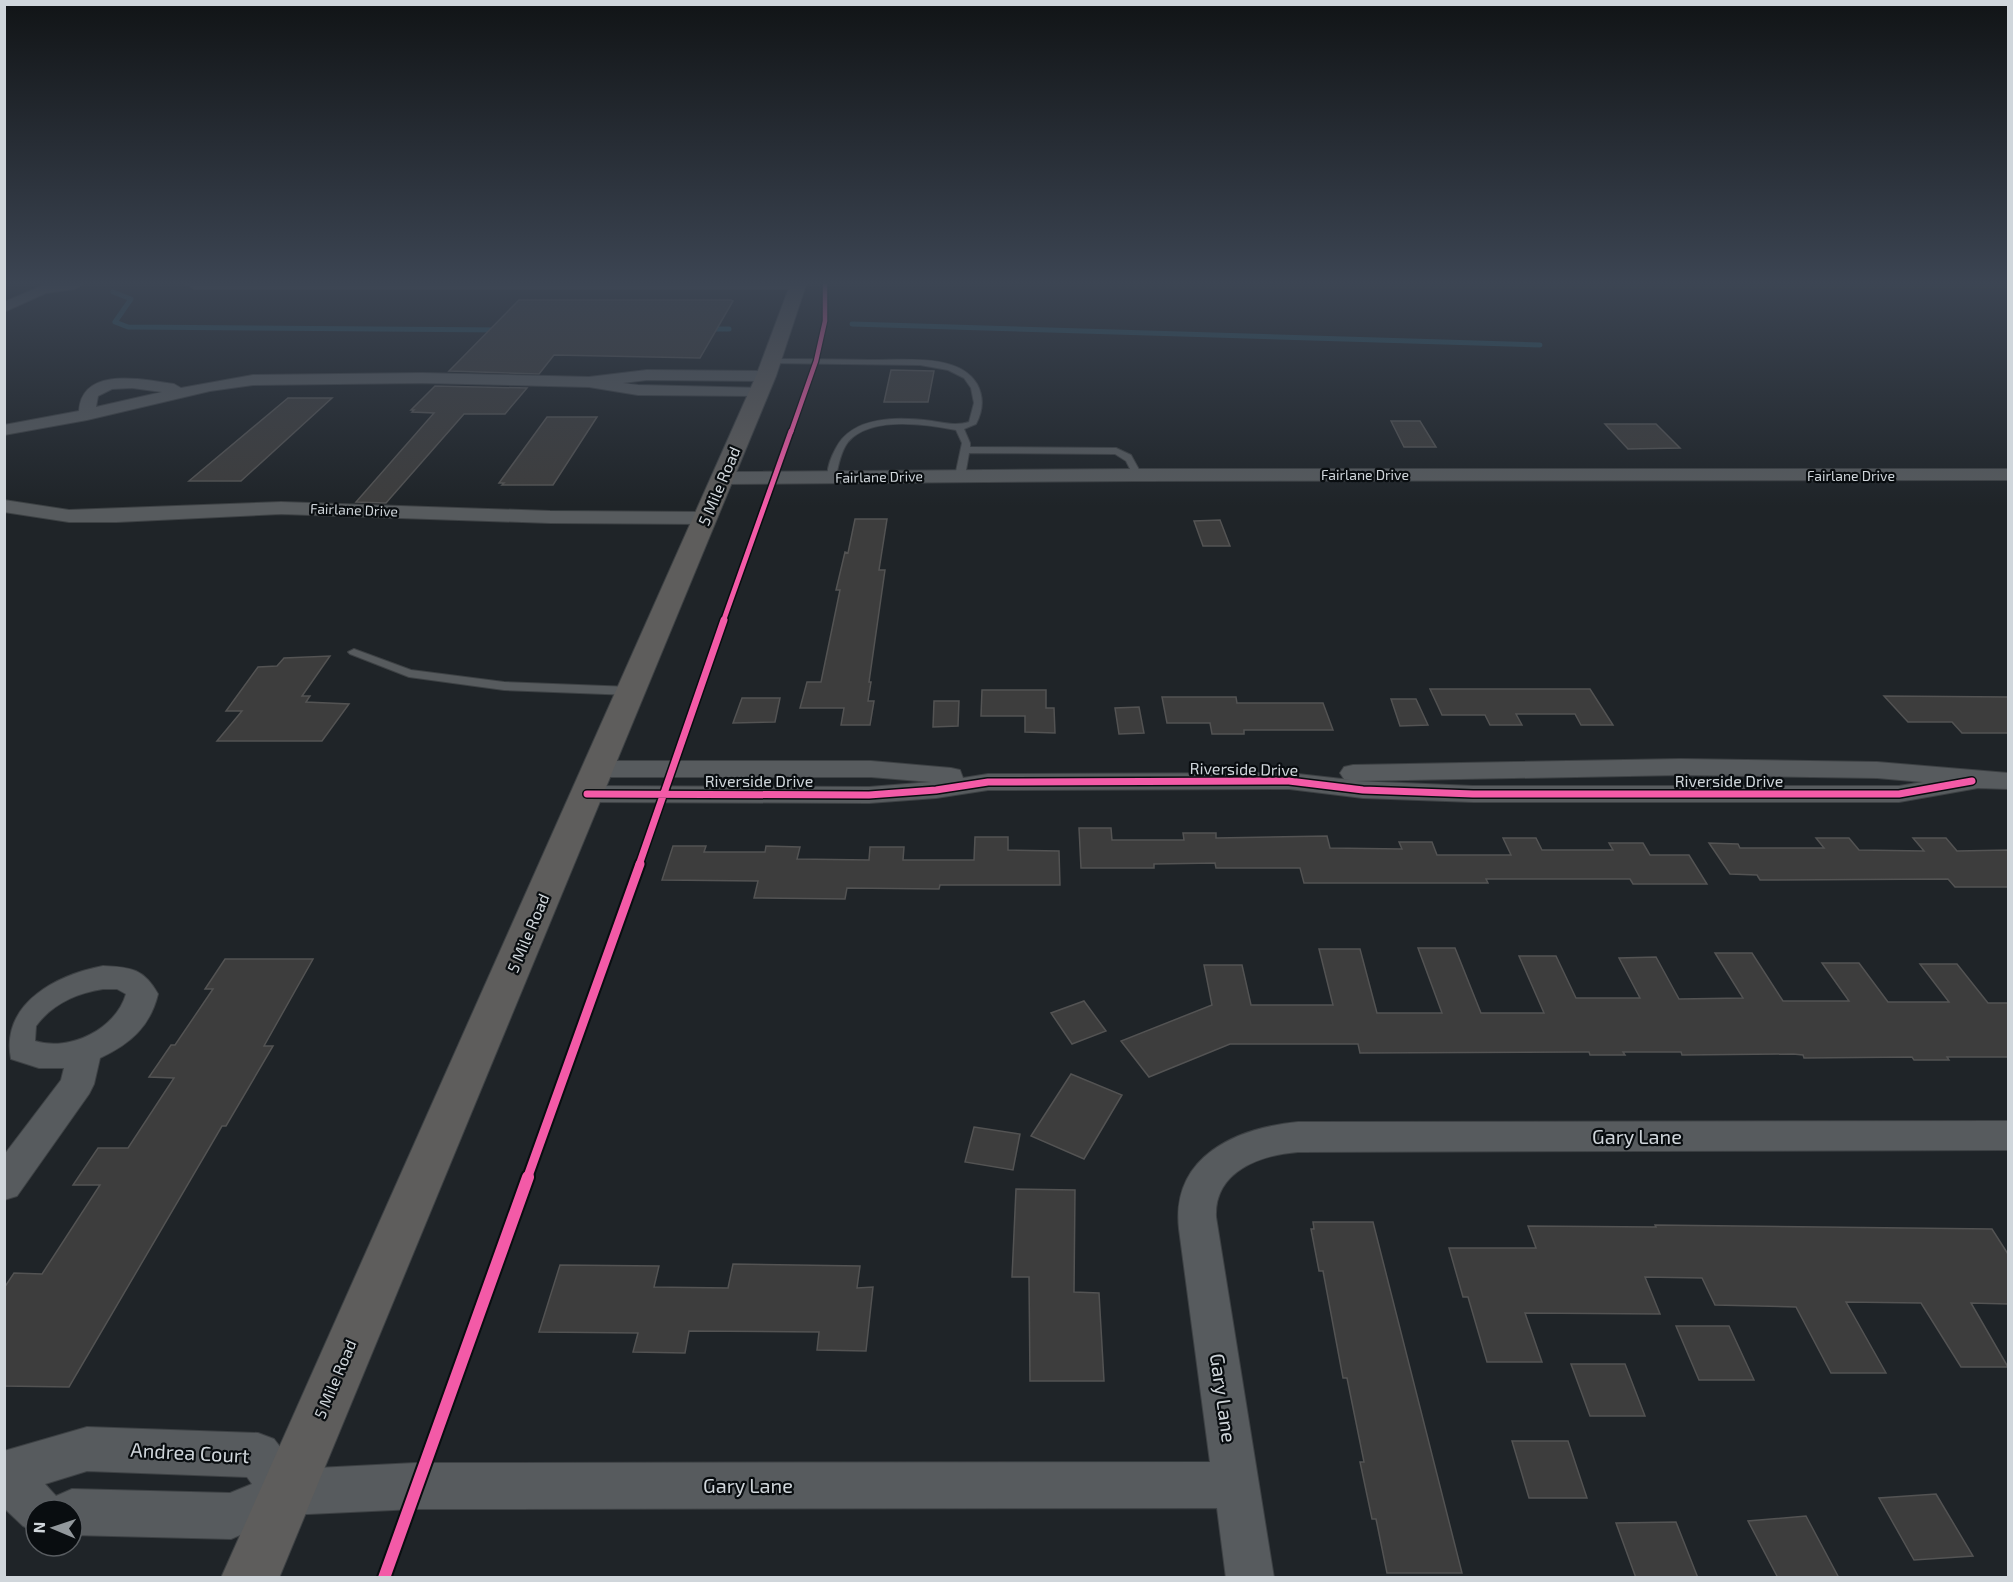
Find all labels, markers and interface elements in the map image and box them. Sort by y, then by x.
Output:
street label: 5 Mile Road [693,443,744,528]
street label: Fairlane Drive [1321,466,1409,483]
street label: Fairlane Drive [835,467,923,486]
street label: Fairlane Drive [1807,467,1895,484]
street label: Fairlane Drive [310,499,398,520]
street label: Riverside Drive [1190,758,1298,779]
street label: Riverside Drive [705,771,813,790]
street label: Riverside Drive [1675,771,1783,790]
street label: 5 Mile Road [502,890,553,975]
street label: Gary Lane [1592,1124,1682,1148]
street label: 5 Mile Road [309,1336,360,1421]
street label: Gary Lane [1206,1352,1242,1444]
street label: Andrea Court [130,1437,251,1467]
street label: Gary Lane [703,1473,793,1497]
north arrow [24,1498,84,1558]
text: N [29,1521,48,1534]

